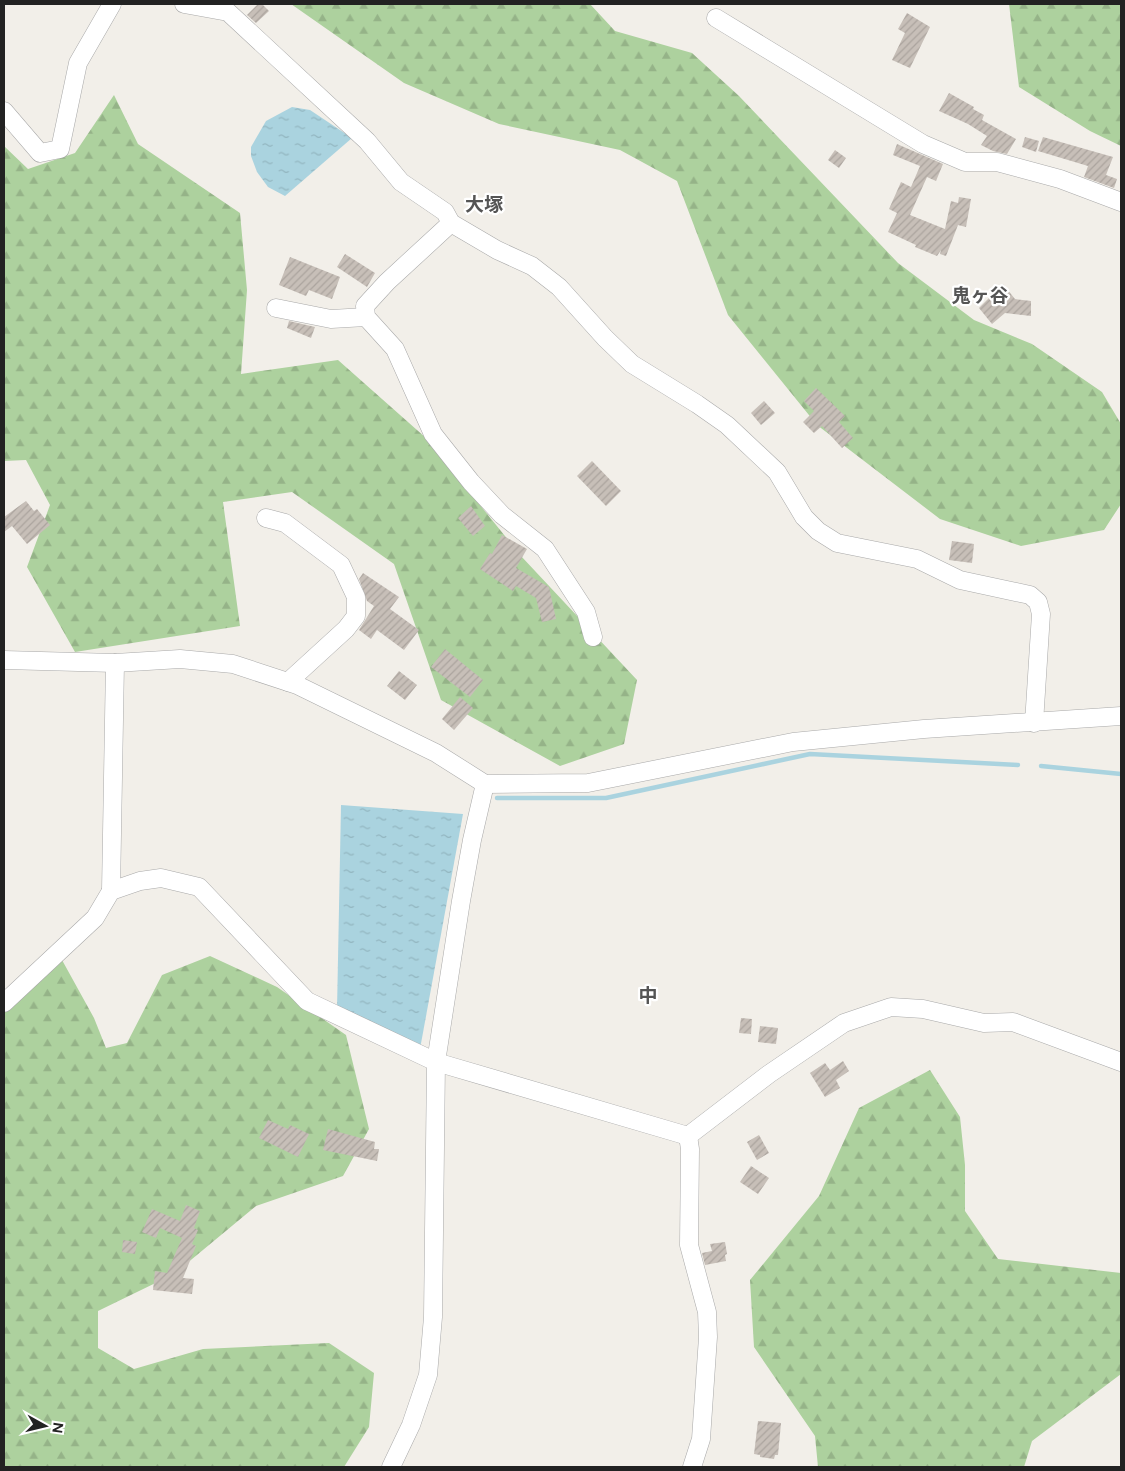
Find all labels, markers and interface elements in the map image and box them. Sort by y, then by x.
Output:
district label: 大塚 [465,193,503,216]
district label: 鬼ヶ谷 [951,284,1009,307]
district label: 中 [638,984,658,1007]
north arrow [20,1401,70,1451]
text: N [48,1421,67,1434]

